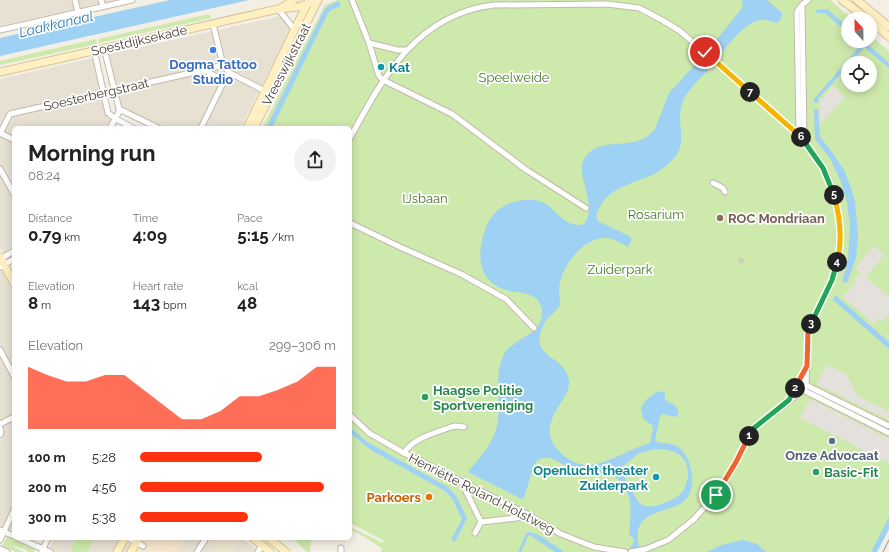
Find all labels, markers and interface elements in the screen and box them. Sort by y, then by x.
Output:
water label: Laakkanaal [17,8,95,40]
north arrow [841,12,877,48]
map controls [841,12,877,92]
street label: Vreeswijkstraat [259,20,314,108]
street label: Soestdijksekade [90,22,189,59]
pin [688,35,722,69]
icon: check [694,41,716,63]
marker: Dogma Tattoo Studio [208,45,218,55]
button: locate [841,56,877,92]
place label: Dogma Tattoo Studio [169,57,257,87]
place label: Kat [389,60,410,75]
marker: Kat [376,62,386,72]
park label: Speelweide [478,70,550,85]
street label: Soesterbergstraat [42,75,151,114]
pin: 7 [740,82,760,102]
text: 7 [747,85,753,98]
pin: 6 [791,127,811,147]
text: 6 [798,130,804,143]
button: share [294,139,336,181]
text: Morning run [28,140,156,166]
text: 08:24 [28,168,60,183]
pin: 5 [824,185,844,205]
text: 5 [831,188,837,201]
park label: IJsbaan [402,191,448,206]
park label: Rosarium [628,207,684,222]
place label: ROC Mondriaan [728,211,825,226]
text: Distance [28,212,72,225]
text: Time [133,212,158,225]
text: Pace [237,212,263,225]
marker: ROC Mondriaan [715,213,725,223]
text: 0.79 [28,225,61,245]
text: 4:09 [133,225,167,245]
text: 5:15 [237,225,269,245]
text: km [61,231,80,244]
text: /km [269,231,294,244]
pin: 4 [827,252,847,272]
text: 4 [834,255,840,268]
park label: Zuiderpark [587,262,653,277]
text: Elevation [28,280,75,293]
text: Heart rate [133,280,183,293]
text: kcal [237,280,258,293]
text: 8 [28,293,38,313]
text: 143 [133,293,160,313]
text: 48 [237,293,257,313]
text: m [38,299,51,312]
text: bpm [160,299,187,312]
pin: 3 [801,314,821,334]
text: 3 [808,317,814,330]
text: Elevation [28,338,83,353]
text: 299–306 m [269,338,336,353]
pin: 2 [785,378,805,398]
text: 2 [792,381,798,394]
place label: Haagse Politie Sportvereniging [433,383,533,413]
marker: Haagse Politie Sportvereniging [420,392,430,402]
pin: 1 [739,426,759,446]
text: 1 [746,429,752,442]
marker: Onze Advocaat [827,436,837,446]
place label: Onze Advocaat [785,448,879,463]
text: 100 m [28,450,66,465]
text: 5:28 [92,450,116,465]
street label: Henriëtte Roland Holstweg [406,450,557,537]
place label: Openlucht theater Zuiderpark [533,463,649,493]
place label: Basic-Fit [824,465,879,480]
marker: Basic-Fit [811,467,821,477]
marker: Openlucht theater Zuiderpark [651,472,661,482]
pin [699,478,733,512]
text: 200 m [28,480,67,495]
text: 4:56 [92,480,116,495]
icon: arrive [705,484,727,506]
place label: Parkoers [366,490,422,505]
marker: Parkoers [424,492,434,502]
text: 300 m [28,510,66,525]
text: 5:38 [92,510,116,525]

